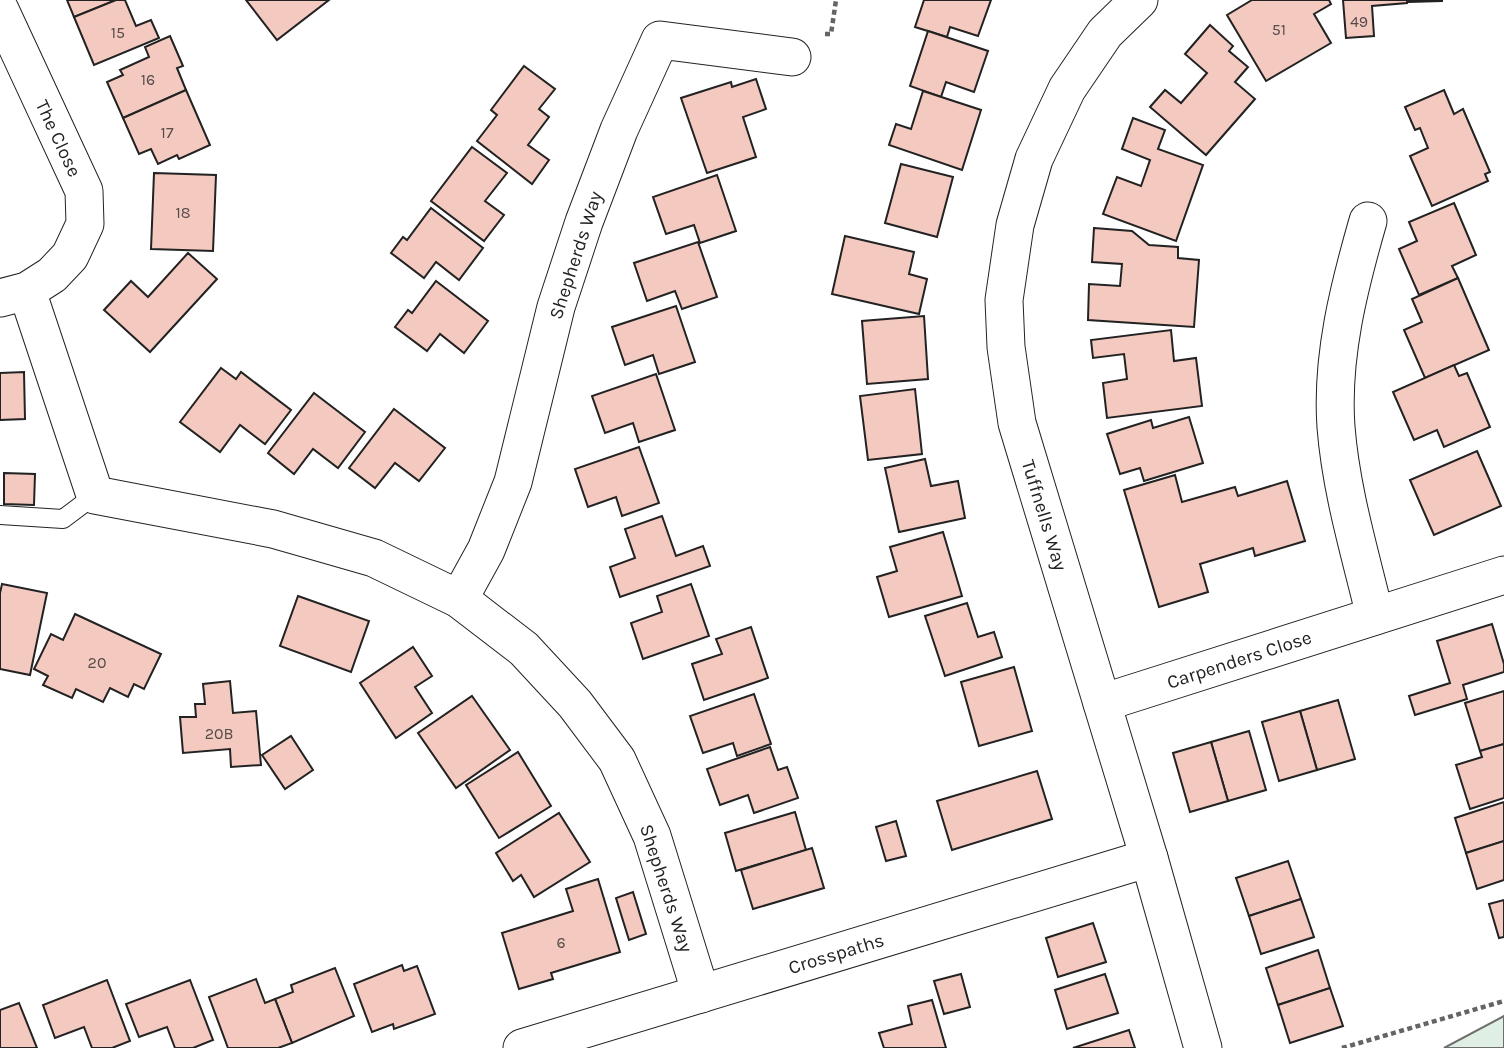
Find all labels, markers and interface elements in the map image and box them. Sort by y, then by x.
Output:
house number: 49 [1350,12,1368,31]
house number: 51 [1272,20,1286,39]
house number: 15 [111,23,125,42]
house number: 16 [141,70,155,89]
street label: The Close [31,96,85,180]
house number: 17 [161,123,174,142]
street label: Shepherds Way [545,188,607,322]
house number: 18 [175,203,191,222]
street label: Tuffnells Way [1017,457,1071,574]
street label: Carpenders Close [1164,626,1314,694]
house number: 20 [88,653,106,672]
house number: 20B [205,724,233,743]
street label: Shepherds Way [635,822,697,955]
street label: Crosspaths [786,929,887,979]
house number: 6 [556,933,566,952]

